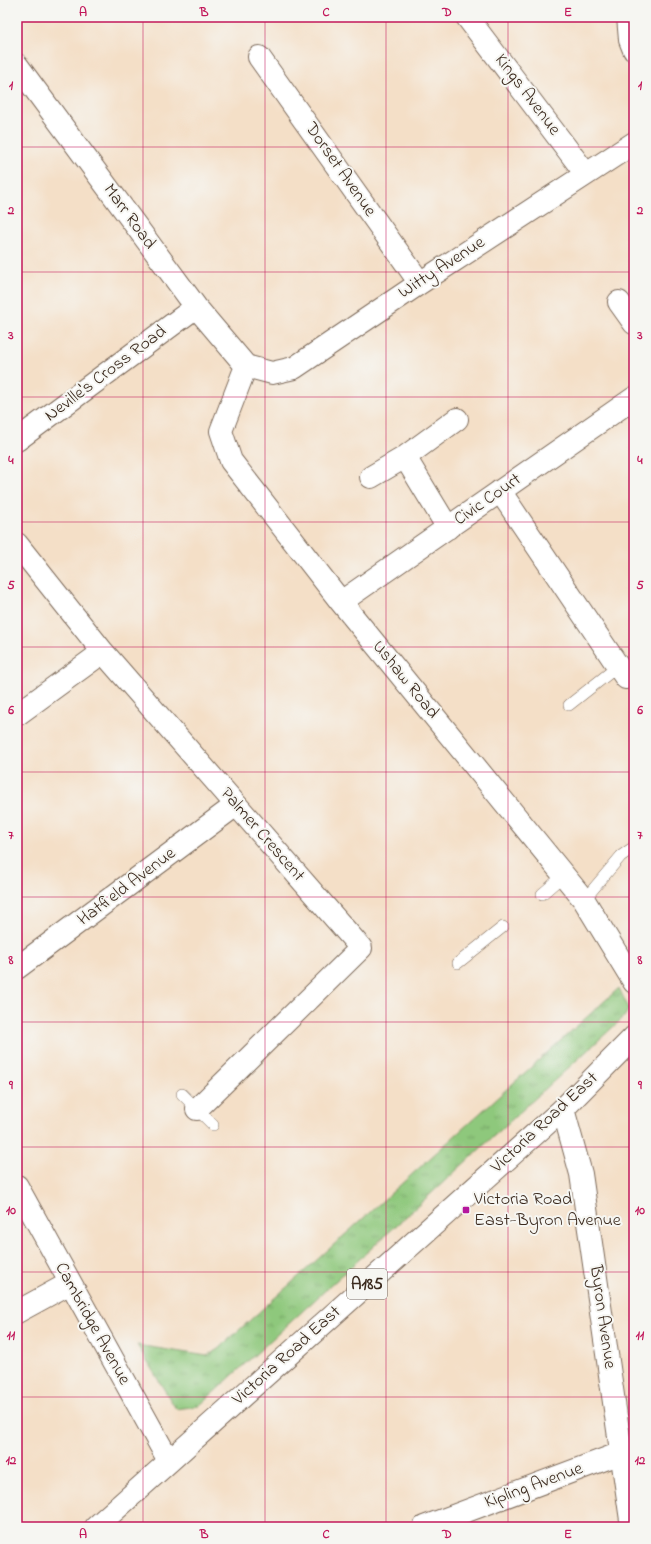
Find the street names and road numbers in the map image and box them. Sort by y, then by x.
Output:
street label: Kings Avenue [487,49,567,143]
street label: Dorset Avenue [297,117,383,223]
street label: Marr Road [96,179,162,255]
street label: Witty Avenue [394,230,491,306]
street label: Neville's Cross Road [40,319,172,429]
street label: Civic Court [449,467,527,533]
street label: Ushaw Road [365,635,445,725]
street label: Palmer Crescent [214,782,310,888]
street label: Hatfield Avenue [72,841,182,933]
street label: Victoria Road East [485,1066,605,1180]
street label: Cambridge Avenue [47,1258,137,1391]
street label: Byron Avenue [582,1263,622,1371]
road number: A185 [347,1269,387,1299]
street label: Victoria Road East [226,1300,347,1413]
street label: Kipling Avenue [481,1456,588,1517]

